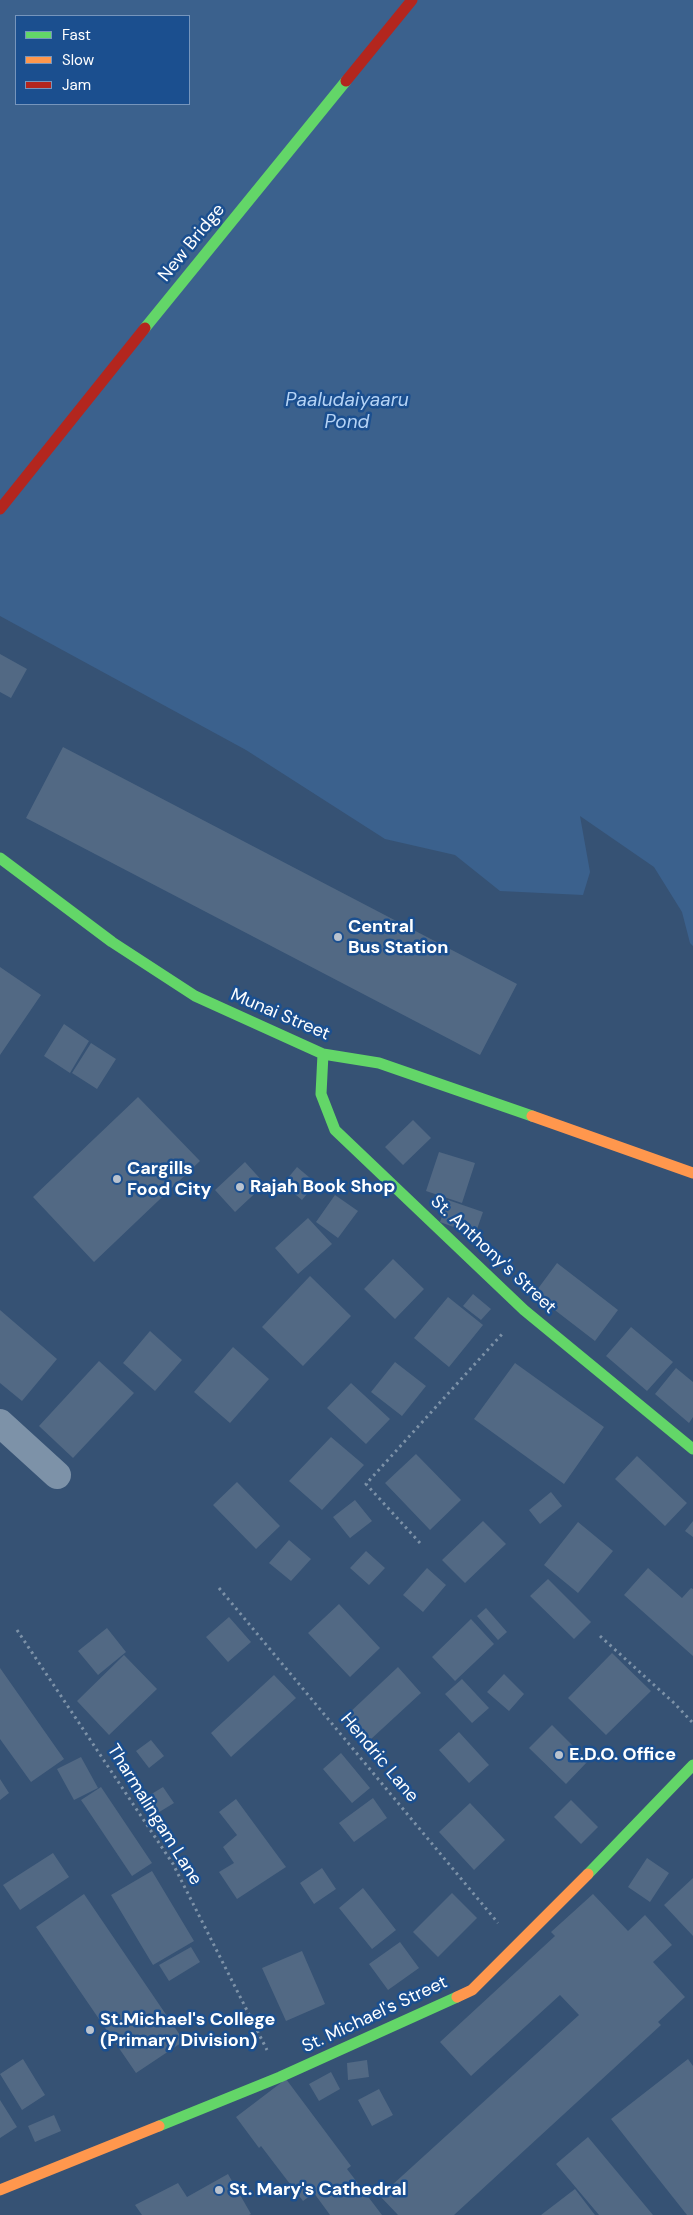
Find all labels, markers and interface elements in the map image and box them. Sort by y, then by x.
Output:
legend [15,15,190,105]
text: Fast [62,25,91,45]
text: Slow [62,50,94,70]
text: Jam [62,75,91,95]
street label: New Bridge [154,200,230,286]
water label: Paaludaiyaaru Pond [285,390,409,434]
place label: Central Bus Station [348,916,448,959]
marker: Central Bus Station [332,931,344,943]
street label: Munai Street [227,984,333,1046]
place label: Cargills Food City [127,1158,211,1200]
marker: Cargills Food City [111,1173,123,1185]
place label: Rajah Book Shop [250,1176,395,1198]
marker: Rajah Book Shop [234,1181,246,1193]
street label: St. Anthony's Street [426,1191,560,1319]
street label: Hendric Lane [335,1709,423,1807]
street label: Tharmalingam Lane [102,1741,206,1889]
place label: E.D.O. Office [569,1744,676,1766]
marker: E.D.O. Office [553,1749,565,1761]
street label: St. Michael's Street [299,1972,451,2058]
place label: St.Michael's College (Primary Division) [100,2009,275,2052]
marker: St.Michael's College (Primary Division) [84,2024,96,2036]
place label: St. Mary's Cathedral [229,2179,407,2201]
marker: St. Mary's Cathedral [213,2184,225,2196]

